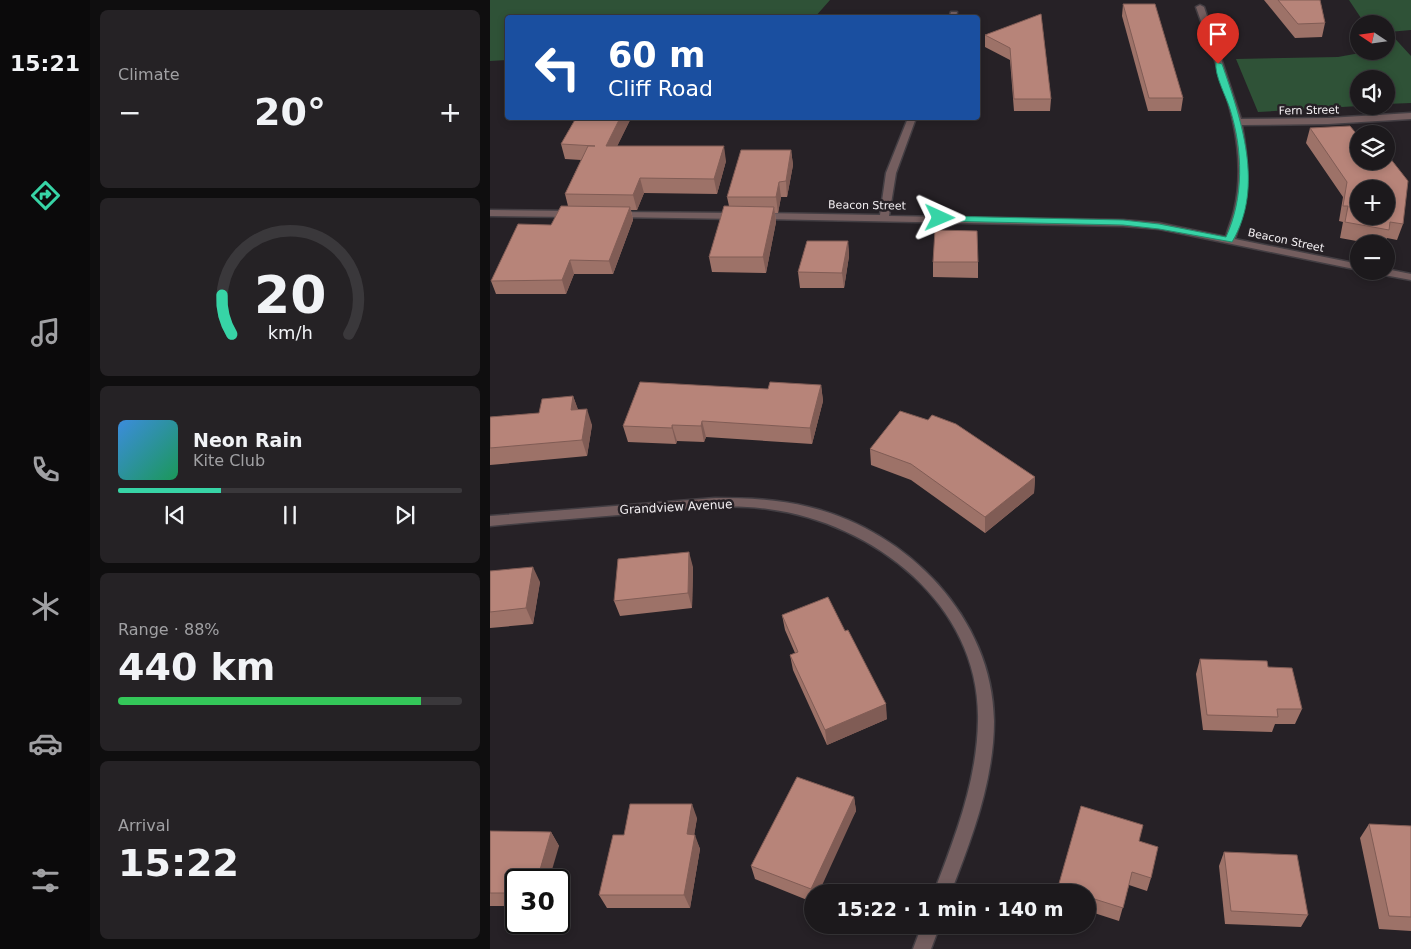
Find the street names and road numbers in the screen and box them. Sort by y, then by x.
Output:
street label: Fern Street [1279,103,1340,118]
street label: Beacon Street [828,198,907,213]
street label: Beacon Street [1247,226,1326,255]
street label: Grandview Avenue [619,497,733,517]

